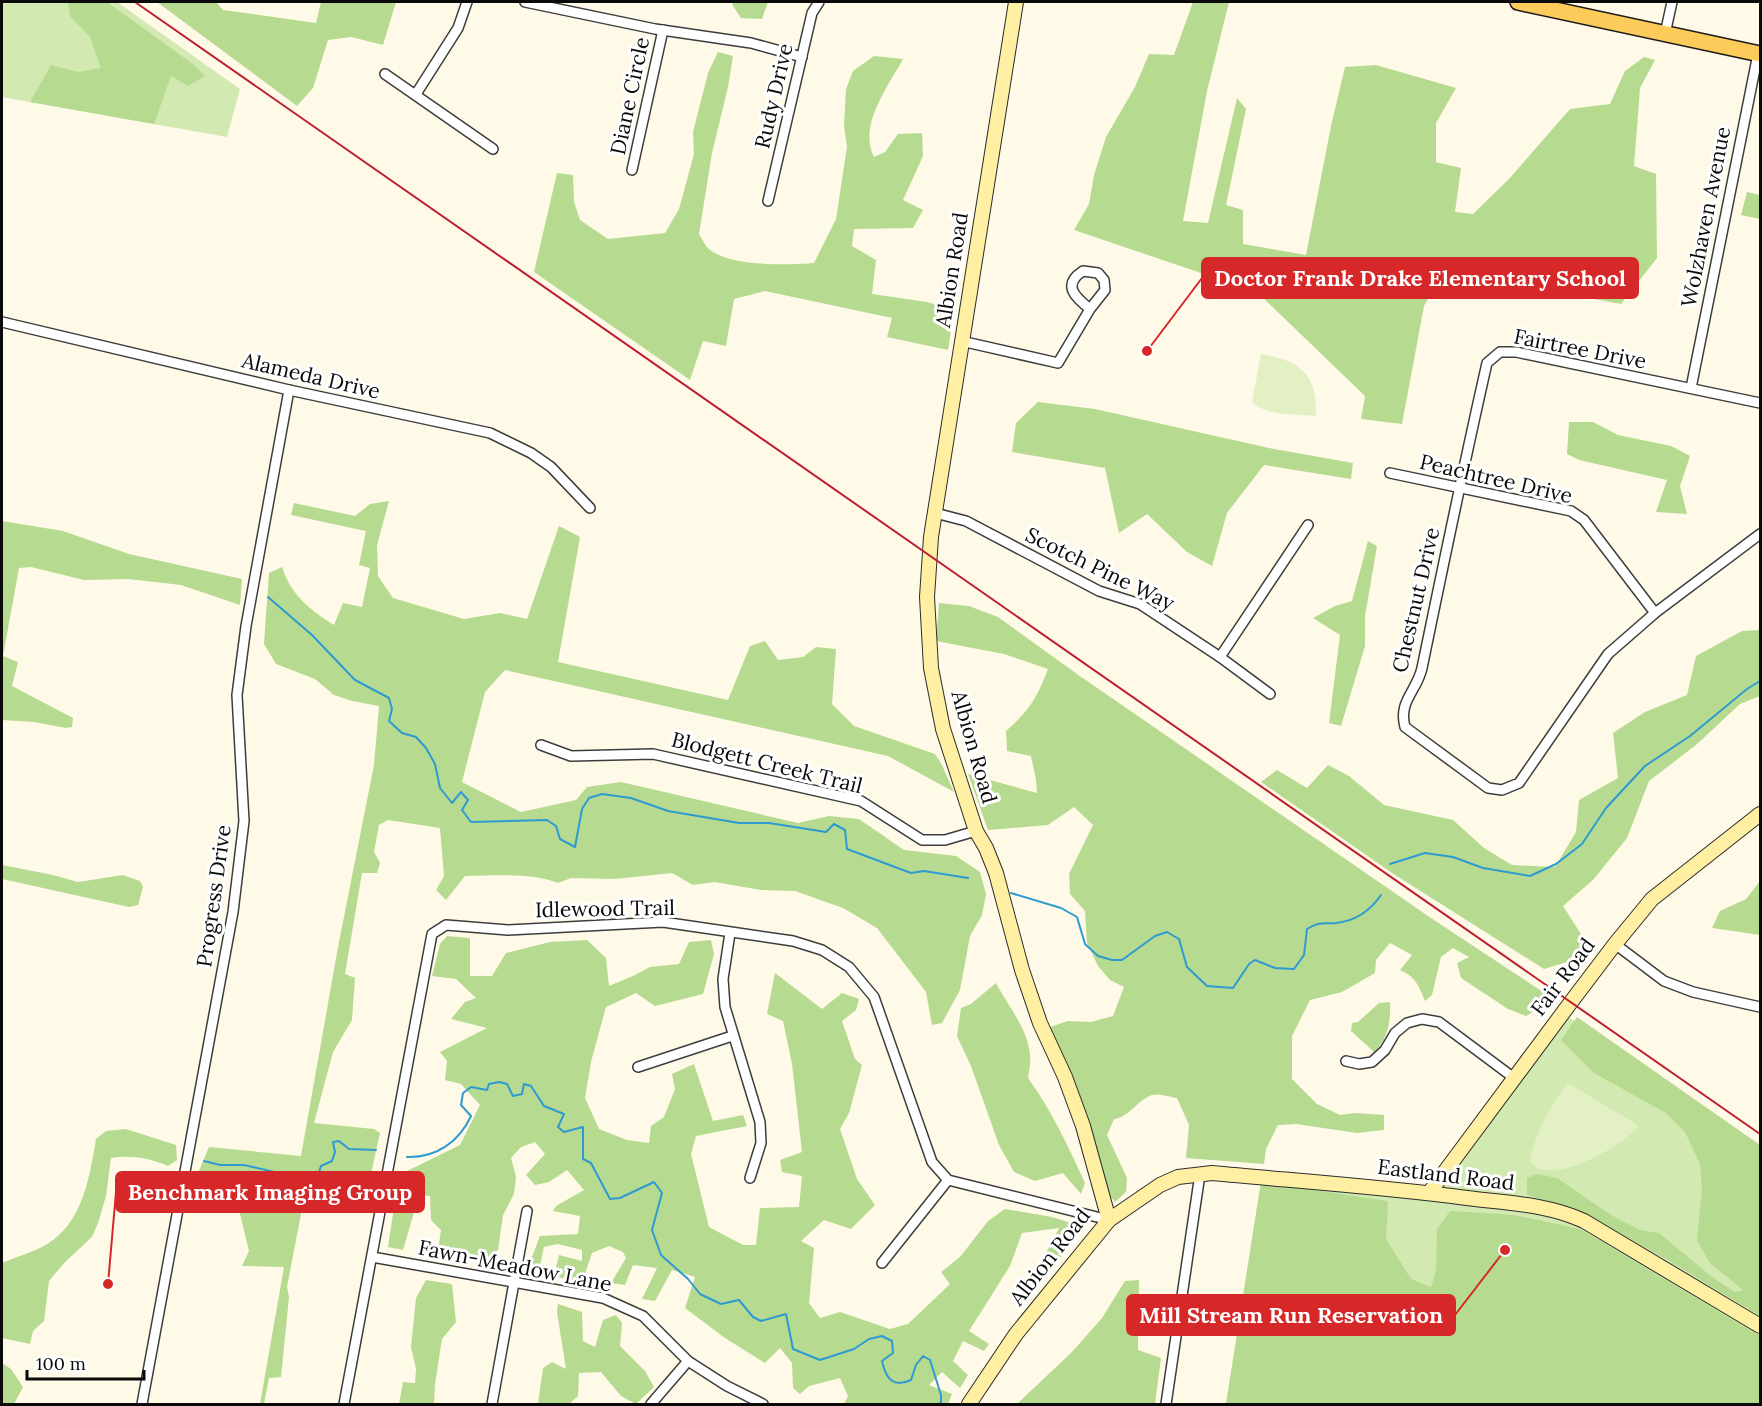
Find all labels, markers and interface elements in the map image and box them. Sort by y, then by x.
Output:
street label: Diane Circle [604,34,655,157]
street label: Rudy Drive [748,41,799,151]
street label: Wolzhaven Avenue [1675,124,1736,309]
street label: Albion Road [929,210,974,330]
callout: Doctor Frank Drake Elementary School [1202,258,1638,298]
text: Doctor Frank Drake Elementary School [1214,264,1626,292]
street label: Fairtree Drive [1512,322,1649,375]
street label: Alameda Drive [238,346,383,405]
street label: Peachtree Drive [1417,448,1575,509]
street label: Scotch Pine Way [1021,521,1179,616]
street label: Chestnut Drive [1386,525,1445,675]
street label: Albion Road [945,686,1003,806]
street label: Blodgett Creek Trail [669,726,865,799]
street label: Progress Drive [190,823,237,969]
street label: Idlewood Trail [535,894,675,923]
street label: Fair Road [1525,932,1601,1021]
street label: Eastland Road [1376,1153,1516,1196]
callout: Benchmark Imaging Group [116,1172,424,1212]
text: Benchmark Imaging Group [128,1178,412,1206]
street label: Albion Road [1003,1203,1096,1312]
street label: Fawn-Meadow Lane [416,1234,614,1298]
callout: Mill Stream Run Reservation [1127,1295,1455,1335]
text: Mill Stream Run Reservation [1139,1301,1443,1329]
scale bar [27,1343,144,1381]
text: 100 m [36,1352,86,1375]

